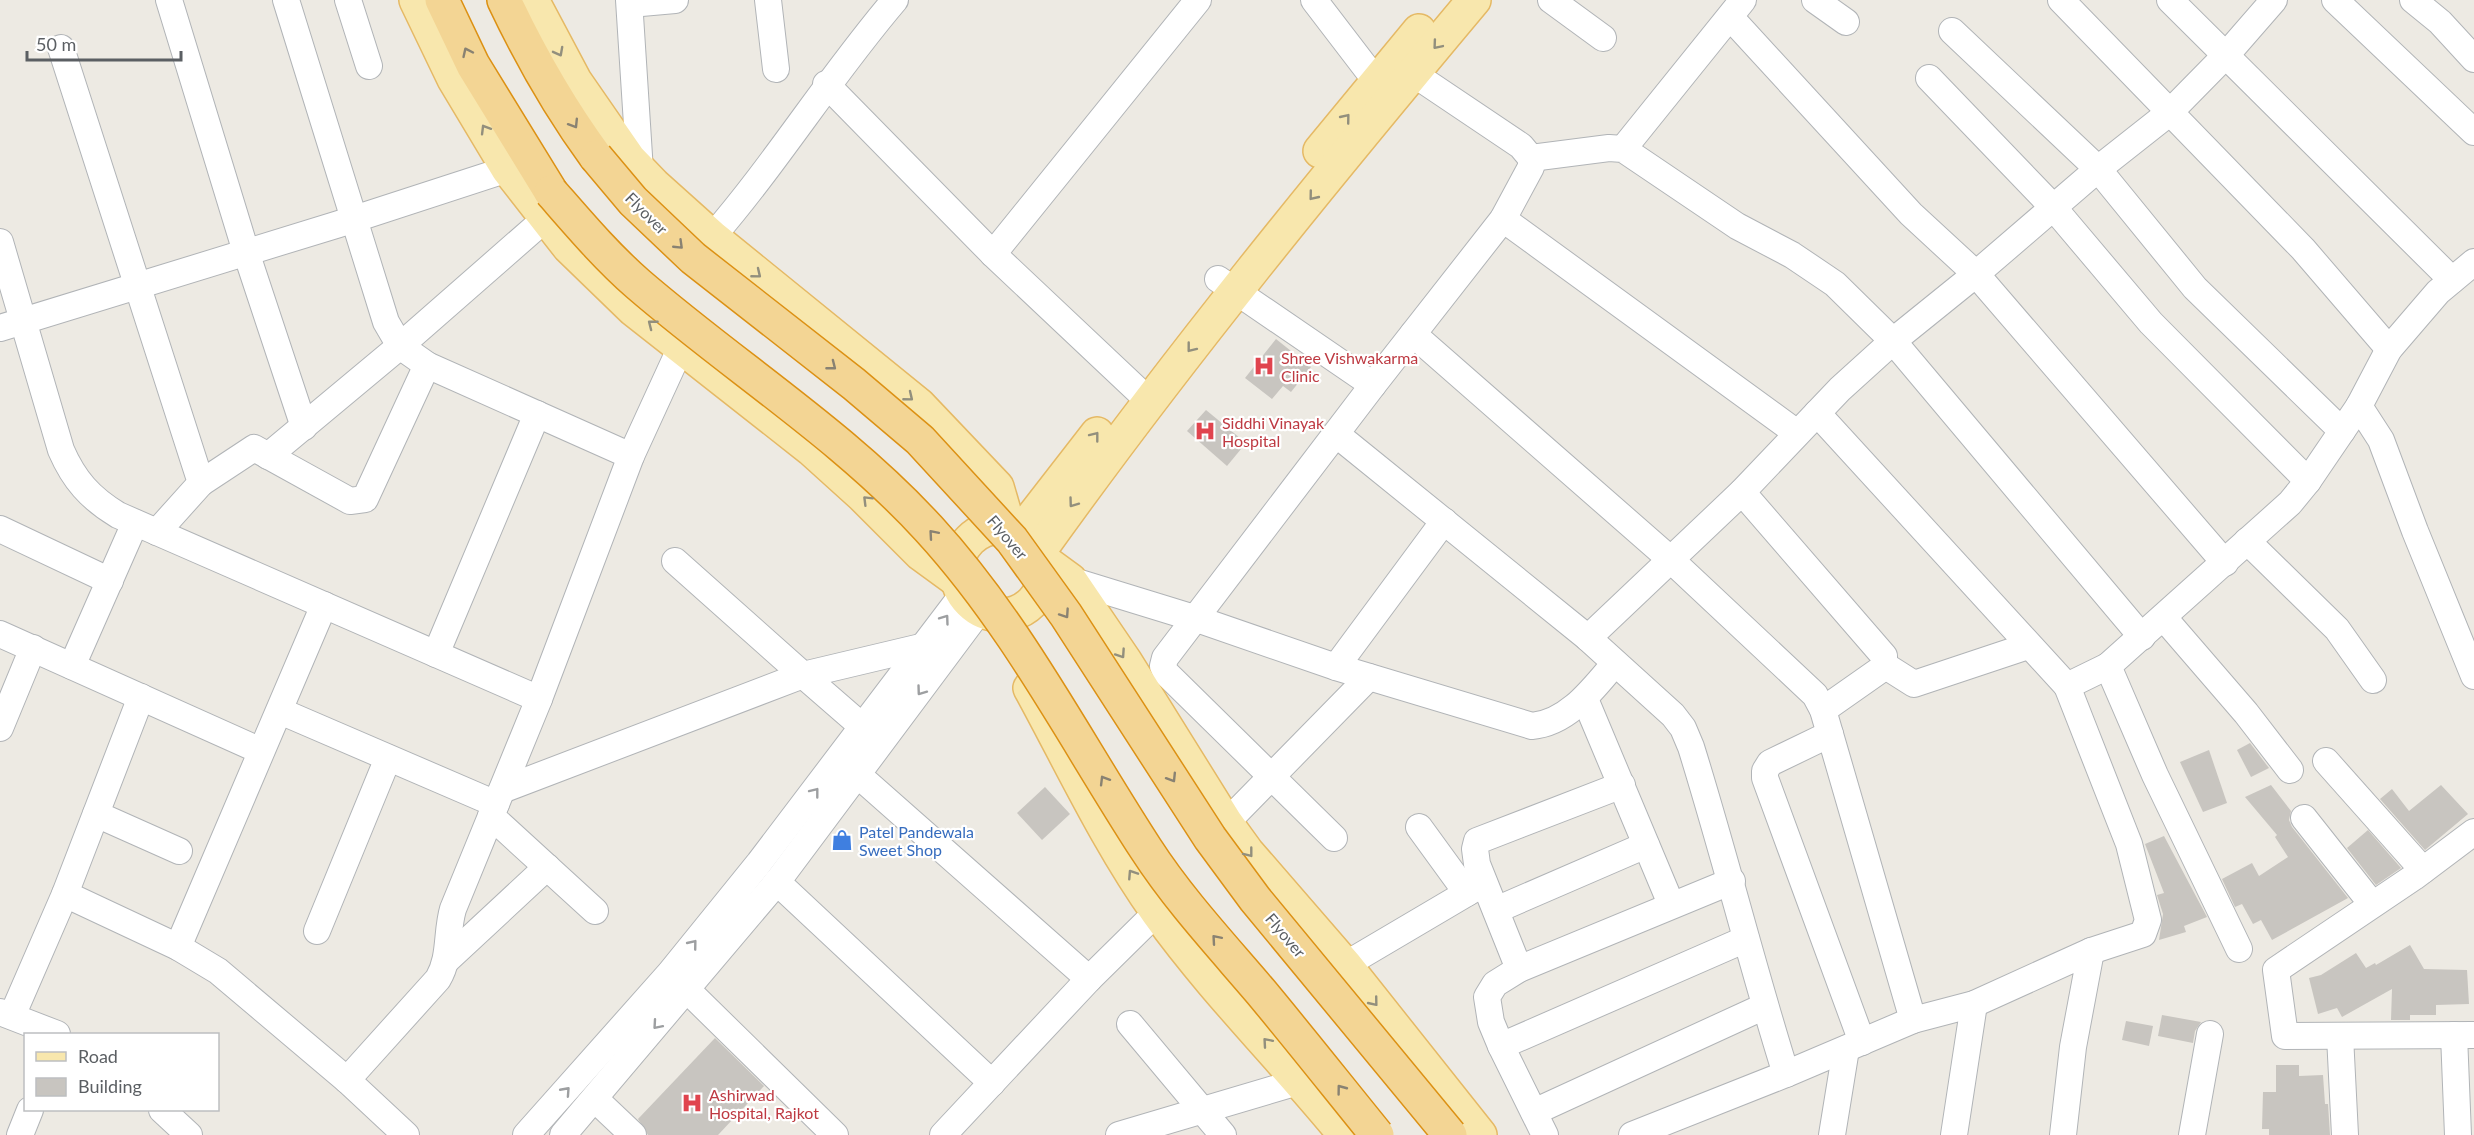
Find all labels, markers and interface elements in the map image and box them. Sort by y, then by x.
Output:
scale bar [27,24,182,62]
text: 50 m [36,33,76,55]
one-way arrow [1433,38,1444,49]
one-way arrow [552,45,563,56]
one-way arrow [462,47,474,58]
one-way arrow [1339,114,1350,125]
one-way arrow [566,118,578,128]
one-way arrow [480,125,492,135]
street label: Flyover [622,188,672,238]
one-way arrow [1310,189,1321,200]
one-way arrow [673,238,683,249]
one-way arrow [750,267,761,278]
one-way arrow [647,320,658,331]
one-way arrow [1187,341,1198,352]
place label: Shree Vishwakarma Clinic [1281,348,1418,385]
hospital icon: Shree Vishwakarma Clinic [1252,354,1276,378]
one-way arrow [825,359,836,370]
one-way arrow [902,389,913,400]
place label: Siddhi Vinayak Hospital [1222,413,1325,450]
hospital icon: Siddhi Vinayak Hospital [1193,419,1217,443]
one-way arrow [1088,432,1099,443]
one-way arrow [864,497,875,508]
one-way arrow [1069,497,1080,508]
street label: Flyover [984,511,1032,563]
one-way arrow [929,530,940,541]
one-way arrow [1058,608,1070,618]
one-way arrow [937,615,948,626]
one-way arrow [1113,648,1124,659]
one-way arrow [917,684,928,695]
one-way arrow [1164,771,1175,782]
one-way arrow [1100,776,1112,786]
one-way arrow [807,787,818,798]
place label: Patel Pandewala Sweet Shop [859,822,974,859]
shop icon: Patel Pandewala Sweet Shop [830,828,854,852]
one-way arrow [1241,847,1252,858]
one-way arrow [1128,870,1139,881]
street label: Flyover [1262,909,1310,961]
one-way arrow [1212,935,1223,946]
one-way arrow [686,940,697,951]
one-way arrow [1367,996,1378,1007]
one-way arrow [653,1018,664,1029]
legend [24,1033,219,1111]
one-way arrow [1263,1038,1274,1049]
text: Road [78,1045,118,1067]
text: Building [78,1075,142,1097]
one-way arrow [1337,1084,1348,1095]
place label: Ashirwad Hospital, Rajkot [709,1085,819,1122]
one-way arrow [559,1088,570,1098]
hospital icon: Ashirwad Hospital, Rajkot [680,1091,704,1115]

